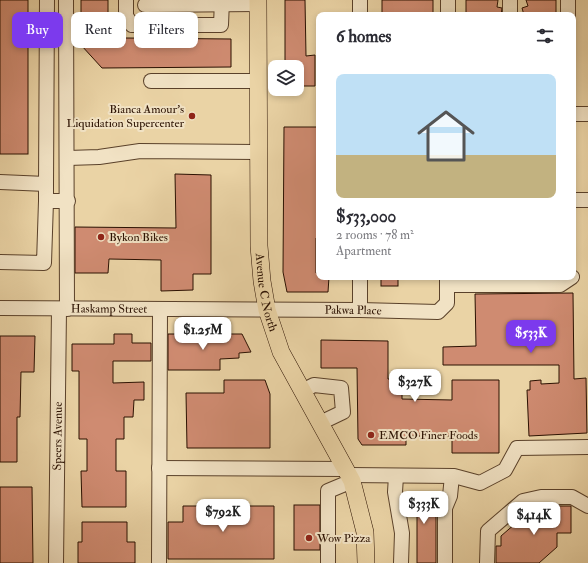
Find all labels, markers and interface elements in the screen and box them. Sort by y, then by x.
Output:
chip: Buy [12,12,63,48]
chip: Rent [71,12,126,48]
chip: Filters [134,12,198,48]
icon: filters [534,25,556,47]
text: 6 homes [336,26,391,47]
map controls [268,60,304,96]
button: layers [268,60,304,96]
icon: home [410,100,482,172]
place label: Bianca Amour's Liquidation Supercenter [67,102,185,131]
marker: Bianca Amour's Liquidation Supercenter [187,111,197,121]
text: $533,000 [336,206,396,227]
text: 2 rooms · 78 m² [336,227,414,243]
place label: Bykon Bikes [109,230,168,245]
marker: Bykon Bikes [96,232,106,242]
text: Apartment [336,243,392,259]
street label: Avenue C North [252,252,281,334]
street label: Haskamp Street [71,301,147,317]
street label: Pakwa Place [324,303,382,319]
pin: $1.25M [170,317,236,351]
pin: $533K [503,320,559,354]
text: $1.25M [183,322,223,338]
text: $533K [515,325,547,341]
pin: $327K [387,369,443,403]
text: $327K [398,374,432,390]
street label: Speers Avenue [50,402,66,470]
place label: EMCO Finer Foods [379,428,478,443]
marker: EMCO Finer Foods [366,430,376,440]
pin: $333K [396,491,452,525]
text: $333K [408,496,440,512]
pin: $792K [195,499,251,533]
pin: $414K [506,502,562,536]
text: $792K [205,504,241,520]
text: $414K [516,507,552,523]
place label: Wow Pizza [316,531,372,546]
marker: Wow Pizza [304,533,314,543]

